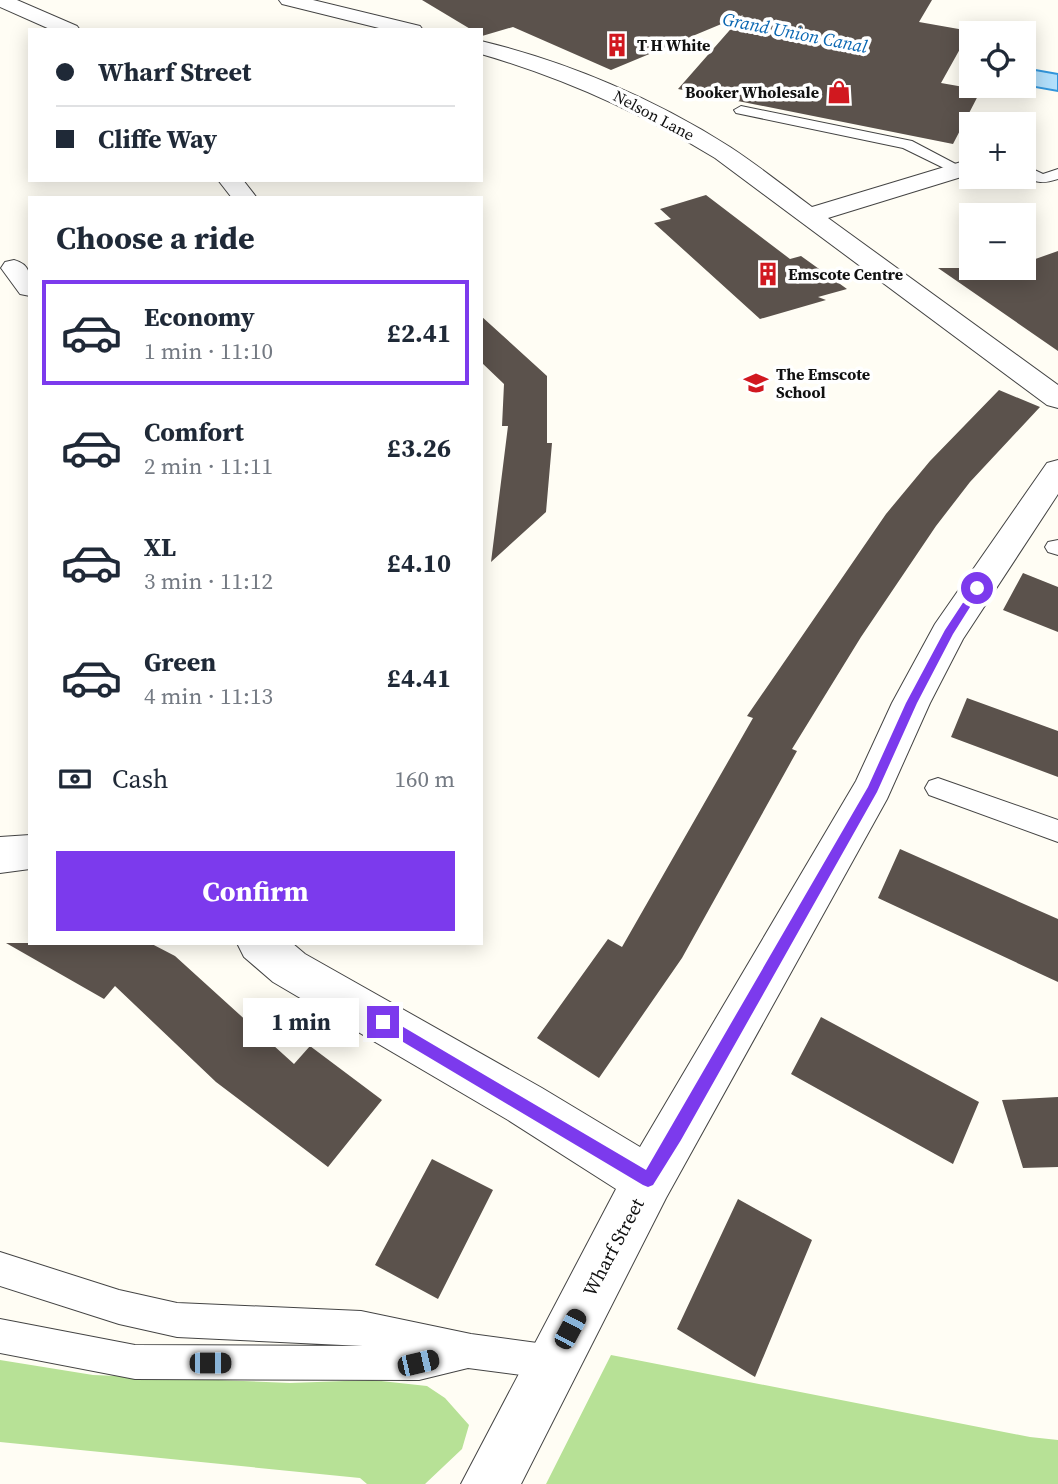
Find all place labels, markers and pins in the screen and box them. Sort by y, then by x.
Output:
building icon: T H White [603,31,631,59]
place label: T H White [637,34,710,56]
shop icon: Booker Wholesale [825,78,853,106]
place label: Booker Wholesale [685,81,819,103]
building icon: Emscote Centre [754,260,782,288]
place label: Emscote Centre [788,263,903,285]
place label: The Emscote School [776,363,870,403]
school or university icon: The Emscote School [742,369,770,397]

